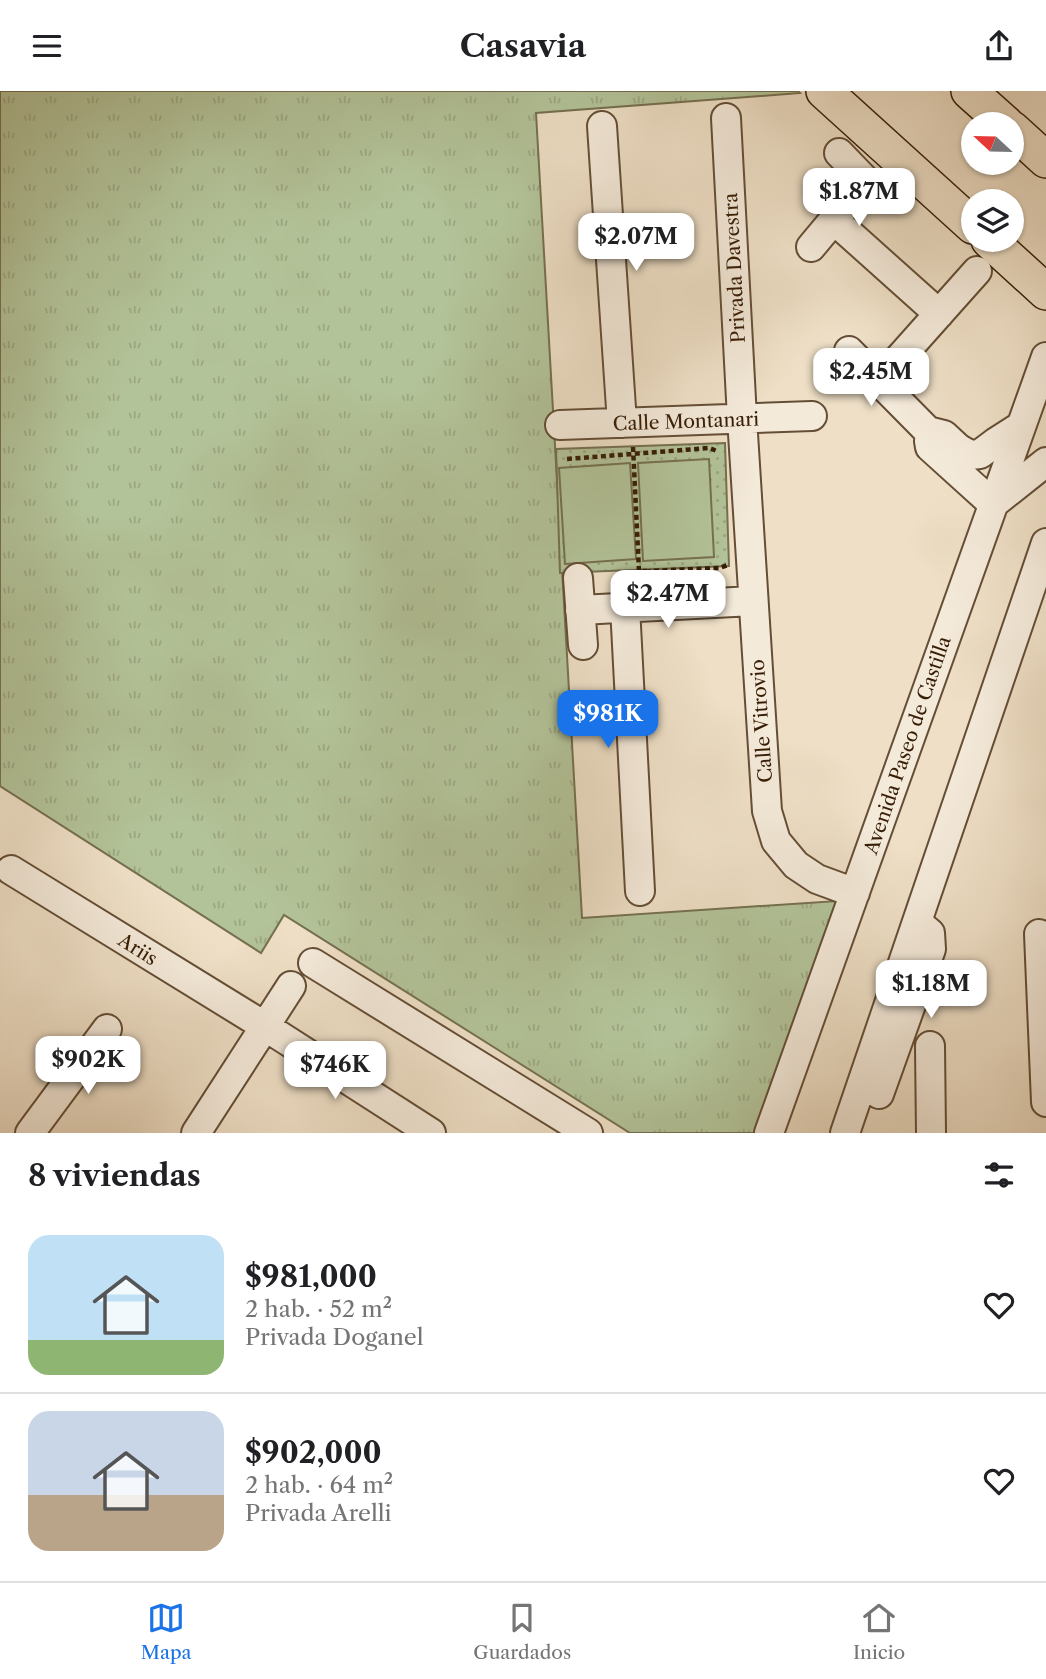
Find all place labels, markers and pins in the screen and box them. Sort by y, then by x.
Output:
pin: $1.87M [802,169,916,228]
pin: $2.07M [579,213,693,273]
pin: $2.45M [814,349,928,408]
pin: $2.47M [611,571,725,630]
pin: $981K [559,691,657,750]
pin: $1.18M [874,961,988,1020]
pin: $902K [39,1037,137,1096]
pin: $746K [286,1041,384,1101]

